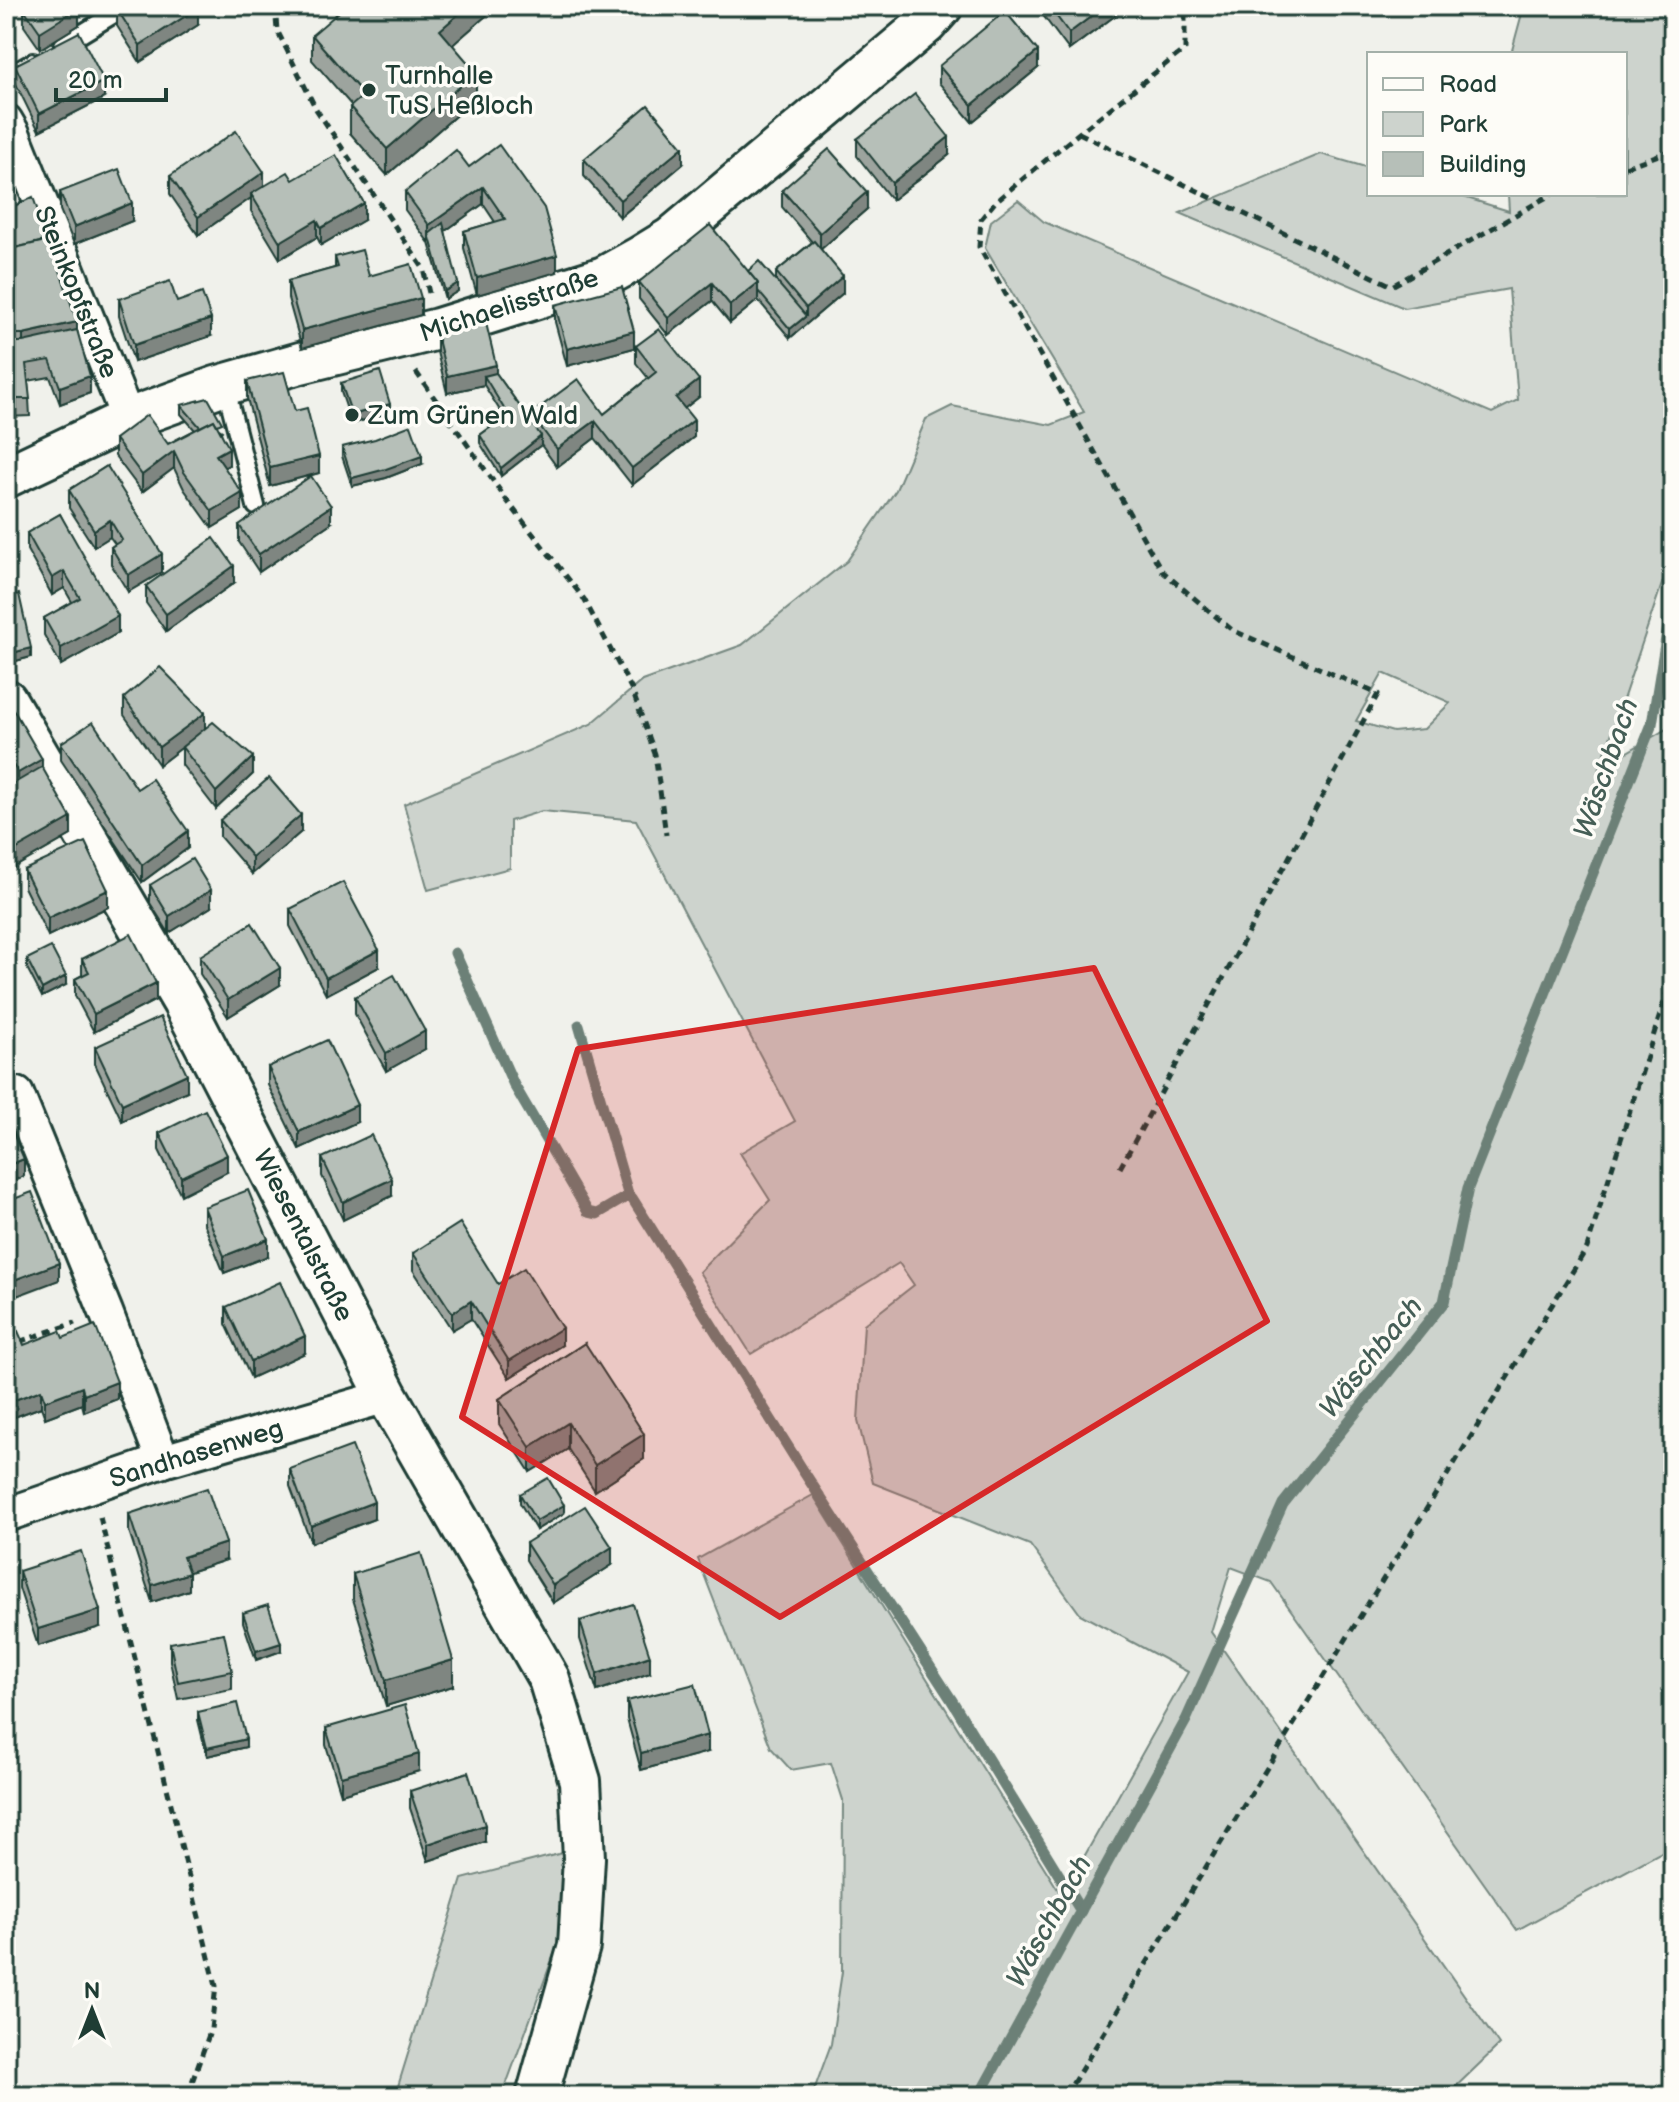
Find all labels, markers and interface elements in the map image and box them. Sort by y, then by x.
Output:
scale bar [56,52,166,102]
legend [1367,52,1627,196]
place label: Turnhalle TuS Heßloch [385,61,533,122]
text: 20 m [68,66,123,95]
text: Road [1439,70,1497,99]
marker: Turnhalle TuS Heßloch [360,81,378,99]
text: Park [1439,110,1487,139]
text: Building [1439,150,1526,179]
street label: Steinkopfstraße [27,202,124,383]
street label: Michaelisstraße [416,263,603,350]
place label: Zum Grünen Wald [367,401,578,432]
marker: Zum Grünen Wald [343,406,361,424]
water label: Wäschbach [1567,694,1646,843]
street label: Wiesentalstraße [246,1144,359,1327]
water label: Wäschbach [1312,1291,1430,1425]
street label: Sandhasenweg [106,1413,287,1496]
water label: Wäschbach [1000,1850,1099,1993]
north arrow [52,1970,132,2050]
text: N [84,1978,100,2005]

